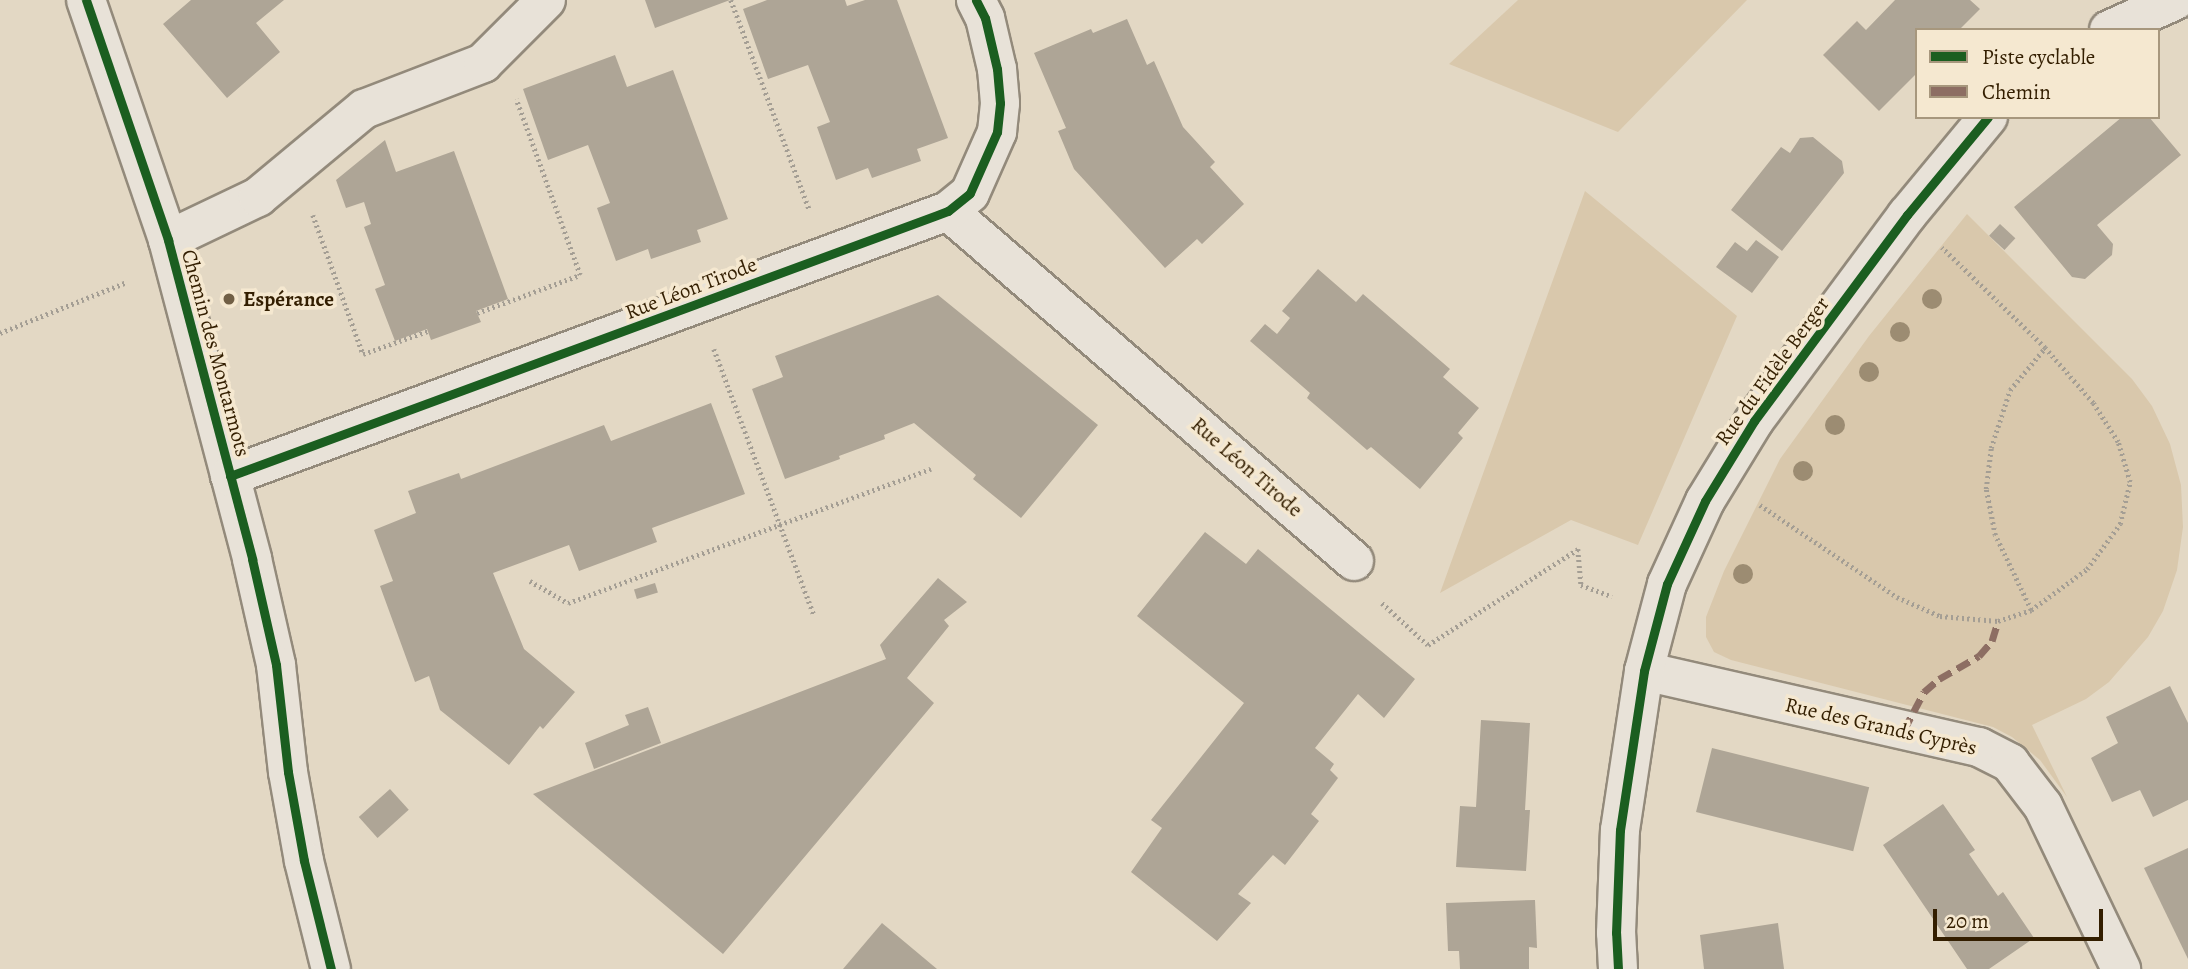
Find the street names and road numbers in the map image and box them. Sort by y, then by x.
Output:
street label: Chemin des Montarmots [176,247,256,459]
street label: Rue Léon Tirode [622,251,760,325]
street label: Rue du Fidèle Berger [1710,292,1834,450]
street label: Rue Léon Tirode [1186,412,1308,522]
street label: Rue des Grands Cyprès [1783,692,1979,760]

